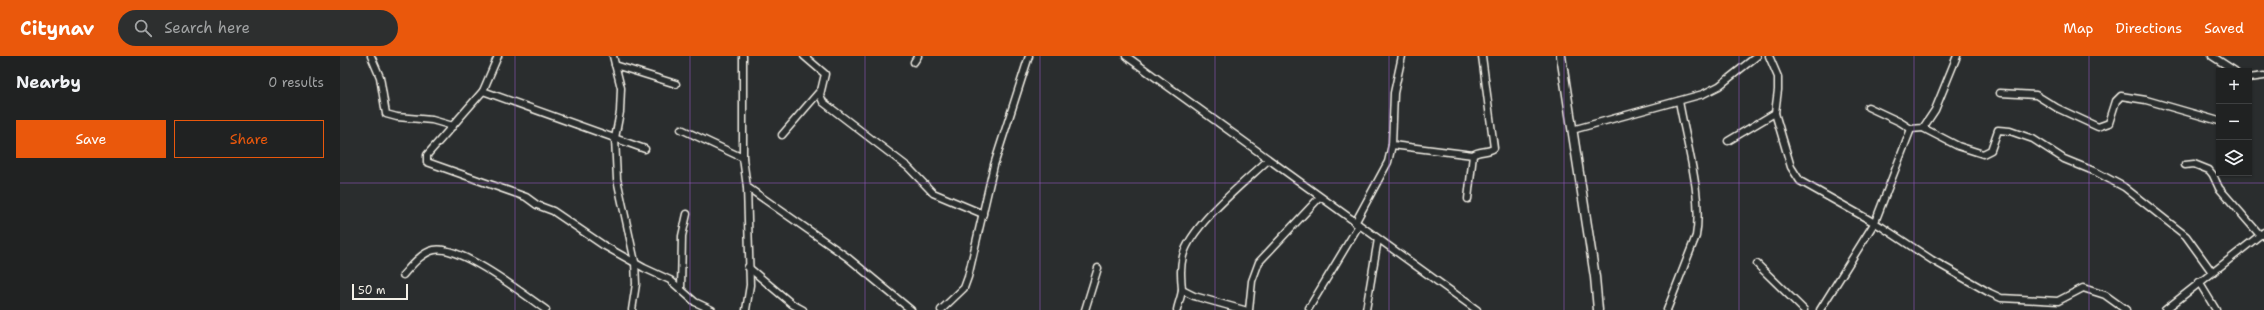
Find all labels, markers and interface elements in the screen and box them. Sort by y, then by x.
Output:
search box [118,10,398,46]
text: Citynav [20,16,94,41]
icon: search [132,17,154,39]
text: Search here [164,18,250,38]
text: Map [2064,19,2094,37]
text: Directions [2116,19,2182,37]
text: Saved [2204,19,2244,37]
map controls [2216,68,2252,176]
button: + [2216,68,2252,104]
text: Nearby [16,71,81,93]
text: 0 results [268,74,324,91]
button: − [2216,104,2252,140]
button: Save [16,120,166,158]
button: Share [174,120,324,158]
button: layers [2216,140,2252,176]
scale bar [352,282,408,301]
text: 50 m [358,283,386,298]

